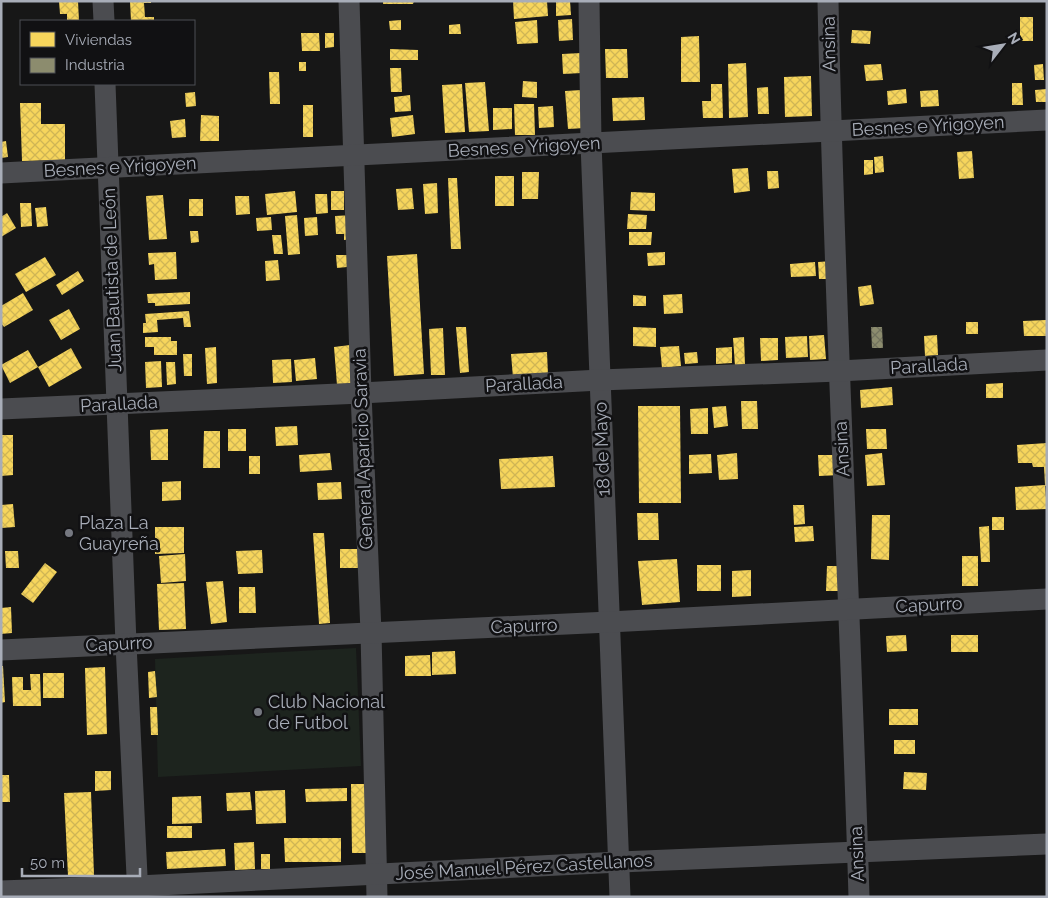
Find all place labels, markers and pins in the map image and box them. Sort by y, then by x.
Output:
place label: Plaza La Guayreña [79,512,159,554]
marker: Plaza La Guayreña [63,527,75,539]
place label: Club Nacional de Futbol [268,691,385,733]
marker: Club Nacional de Futbol [252,706,264,718]

